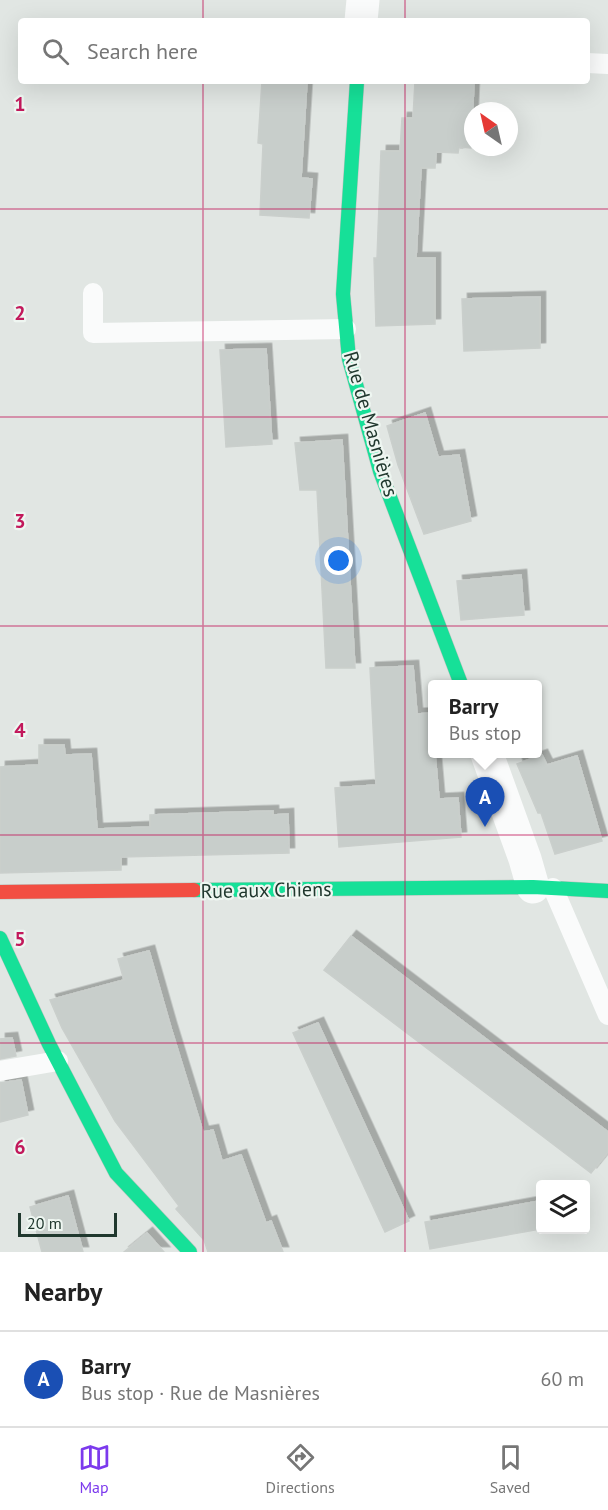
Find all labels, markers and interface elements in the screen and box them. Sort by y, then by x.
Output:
search box [18,18,590,84]
icon: search [39,35,72,68]
text: Search here [87,37,198,65]
text: 1 [14,91,26,117]
north arrow [464,102,518,156]
text: 2 [14,300,26,326]
street label: Rue de Masnières [338,348,404,500]
text: 3 [14,508,26,534]
your location [324,546,353,575]
popup [428,680,542,758]
text: Barry [449,692,499,720]
text: 4 [14,717,26,743]
text: Bus stop [449,720,521,746]
pin: A [466,778,504,827]
street label: Rue aux Chiens [200,876,332,904]
text: 5 [14,926,26,952]
text: 6 [14,1134,26,1160]
map controls [536,1180,590,1234]
button: layers [536,1180,590,1234]
scale bar [18,1210,117,1238]
text: 20 m [27,1213,62,1233]
text: Nearby [24,1275,102,1308]
text: Barry [81,1352,131,1380]
text: A [37,1366,50,1392]
text: 60 m [541,1366,584,1392]
text: Bus stop · Rue de Masnières [81,1380,320,1406]
tab: Map [78,1441,111,1497]
tab: Directions [266,1441,335,1497]
tab: Saved [490,1441,530,1497]

